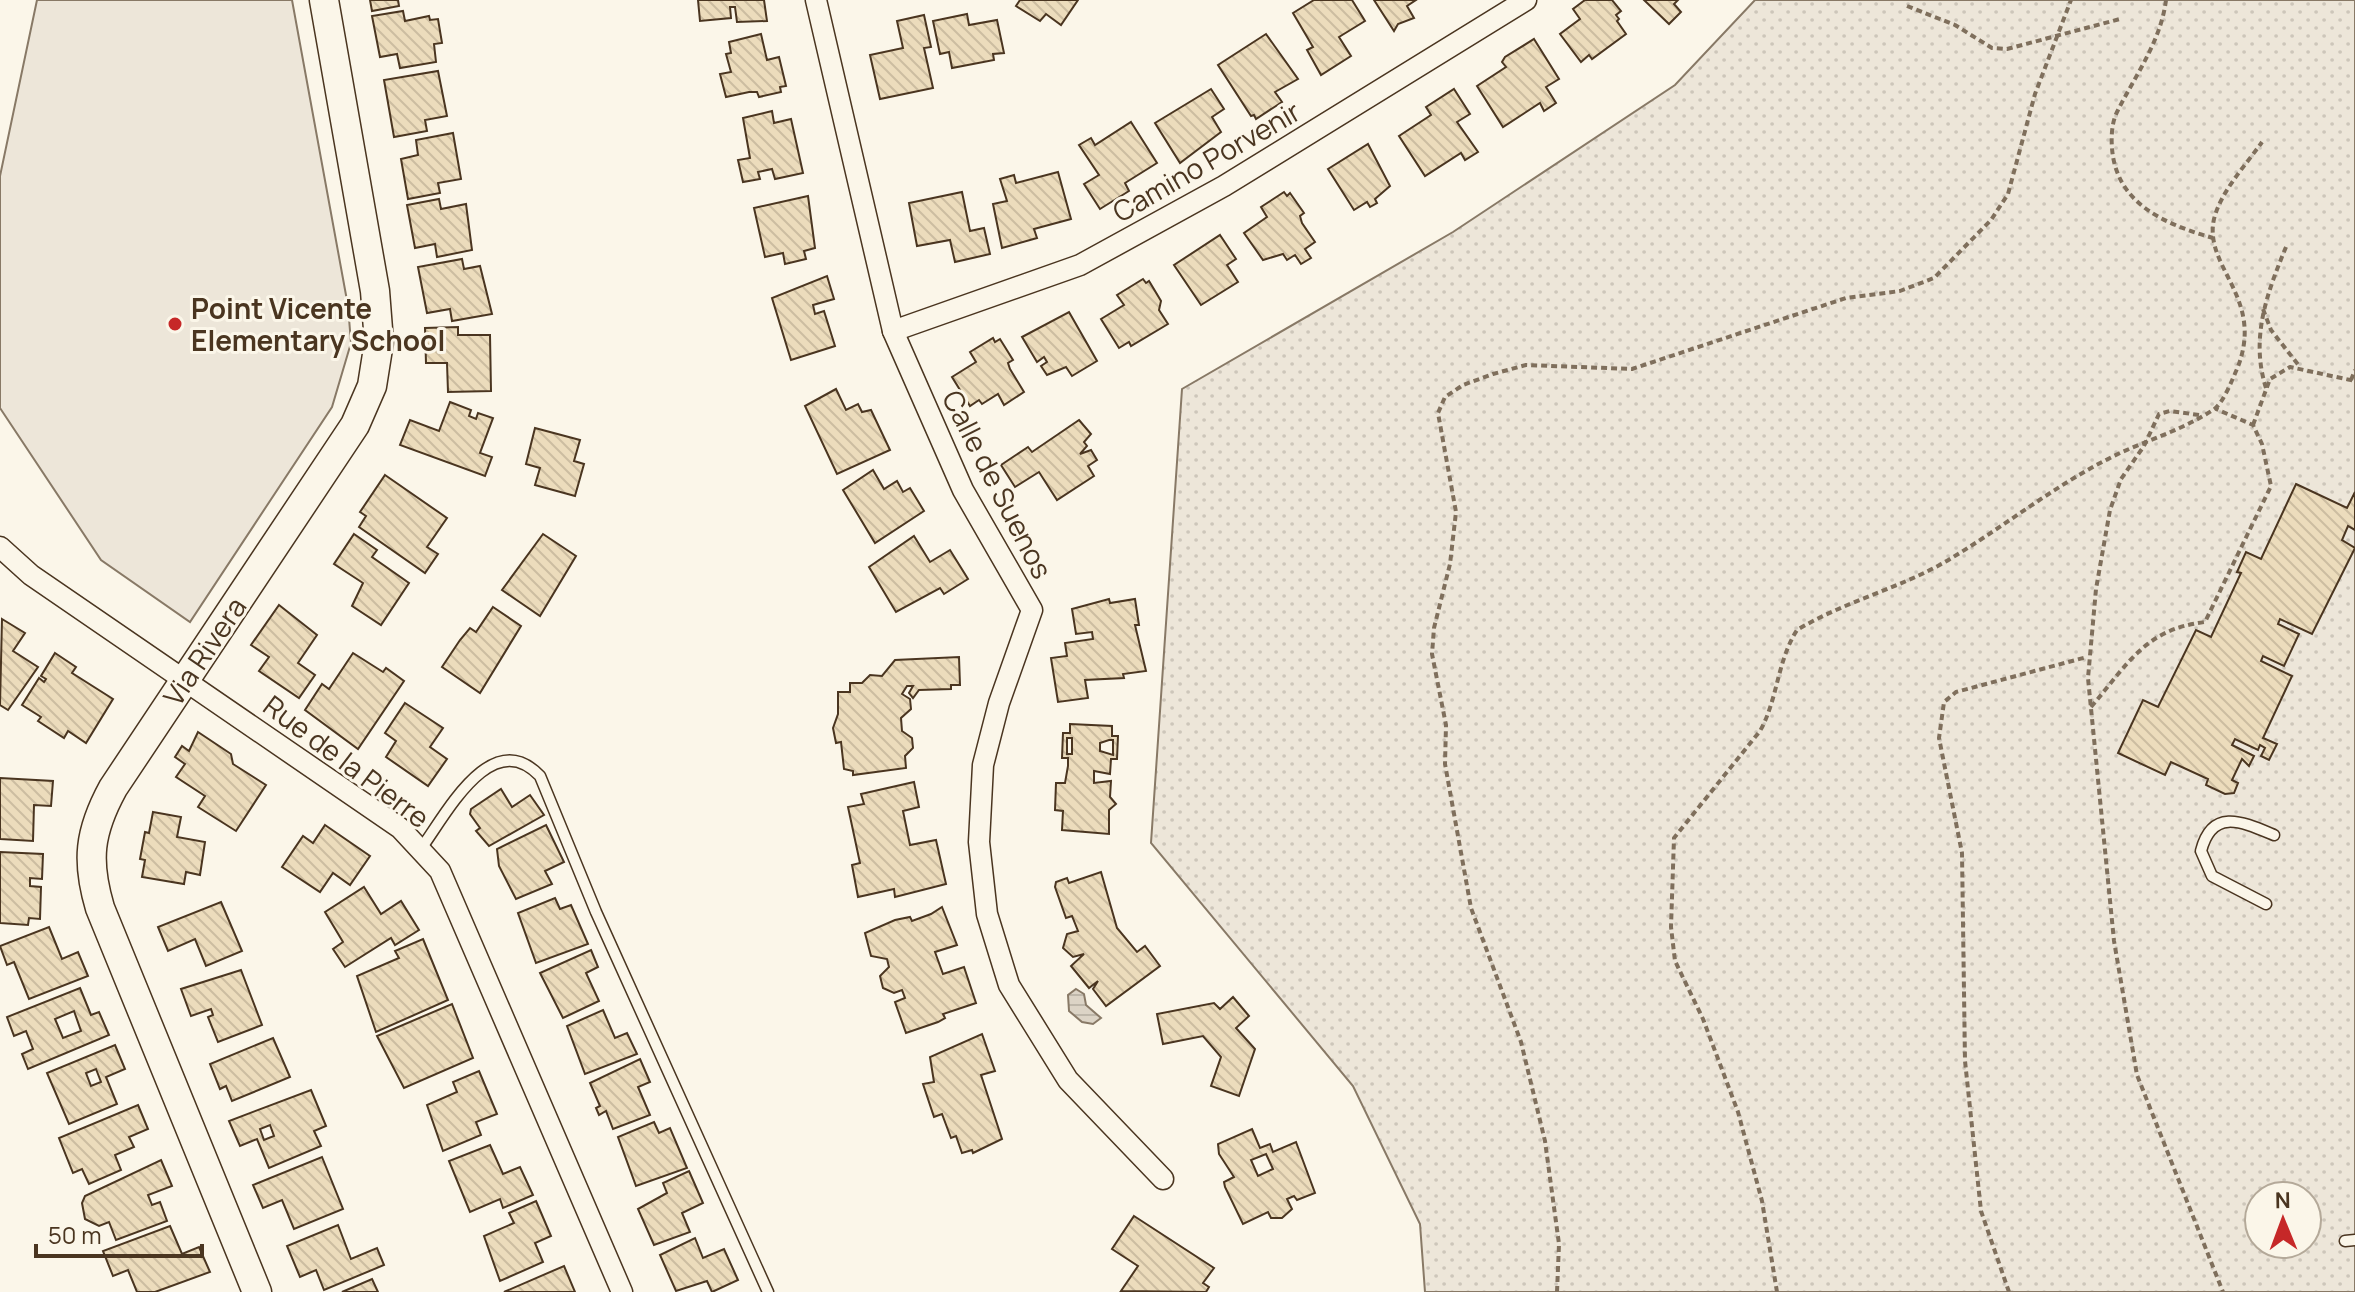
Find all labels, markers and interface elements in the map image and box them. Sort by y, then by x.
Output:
street label: Camino Porvenir [1105,92,1307,230]
place label: Point Vicente Elementary School [191,289,445,359]
marker: Point Vicente Elementary School [166,315,184,333]
street label: Calle de Suenos [934,383,1062,585]
street label: Via Rivera [154,589,254,713]
street label: Rue de la Pierre [256,686,438,836]
north arrow [2243,1180,2323,1260]
text: N [2274,1185,2291,1215]
scale bar [36,1208,202,1258]
text: 50 m [48,1218,102,1251]

